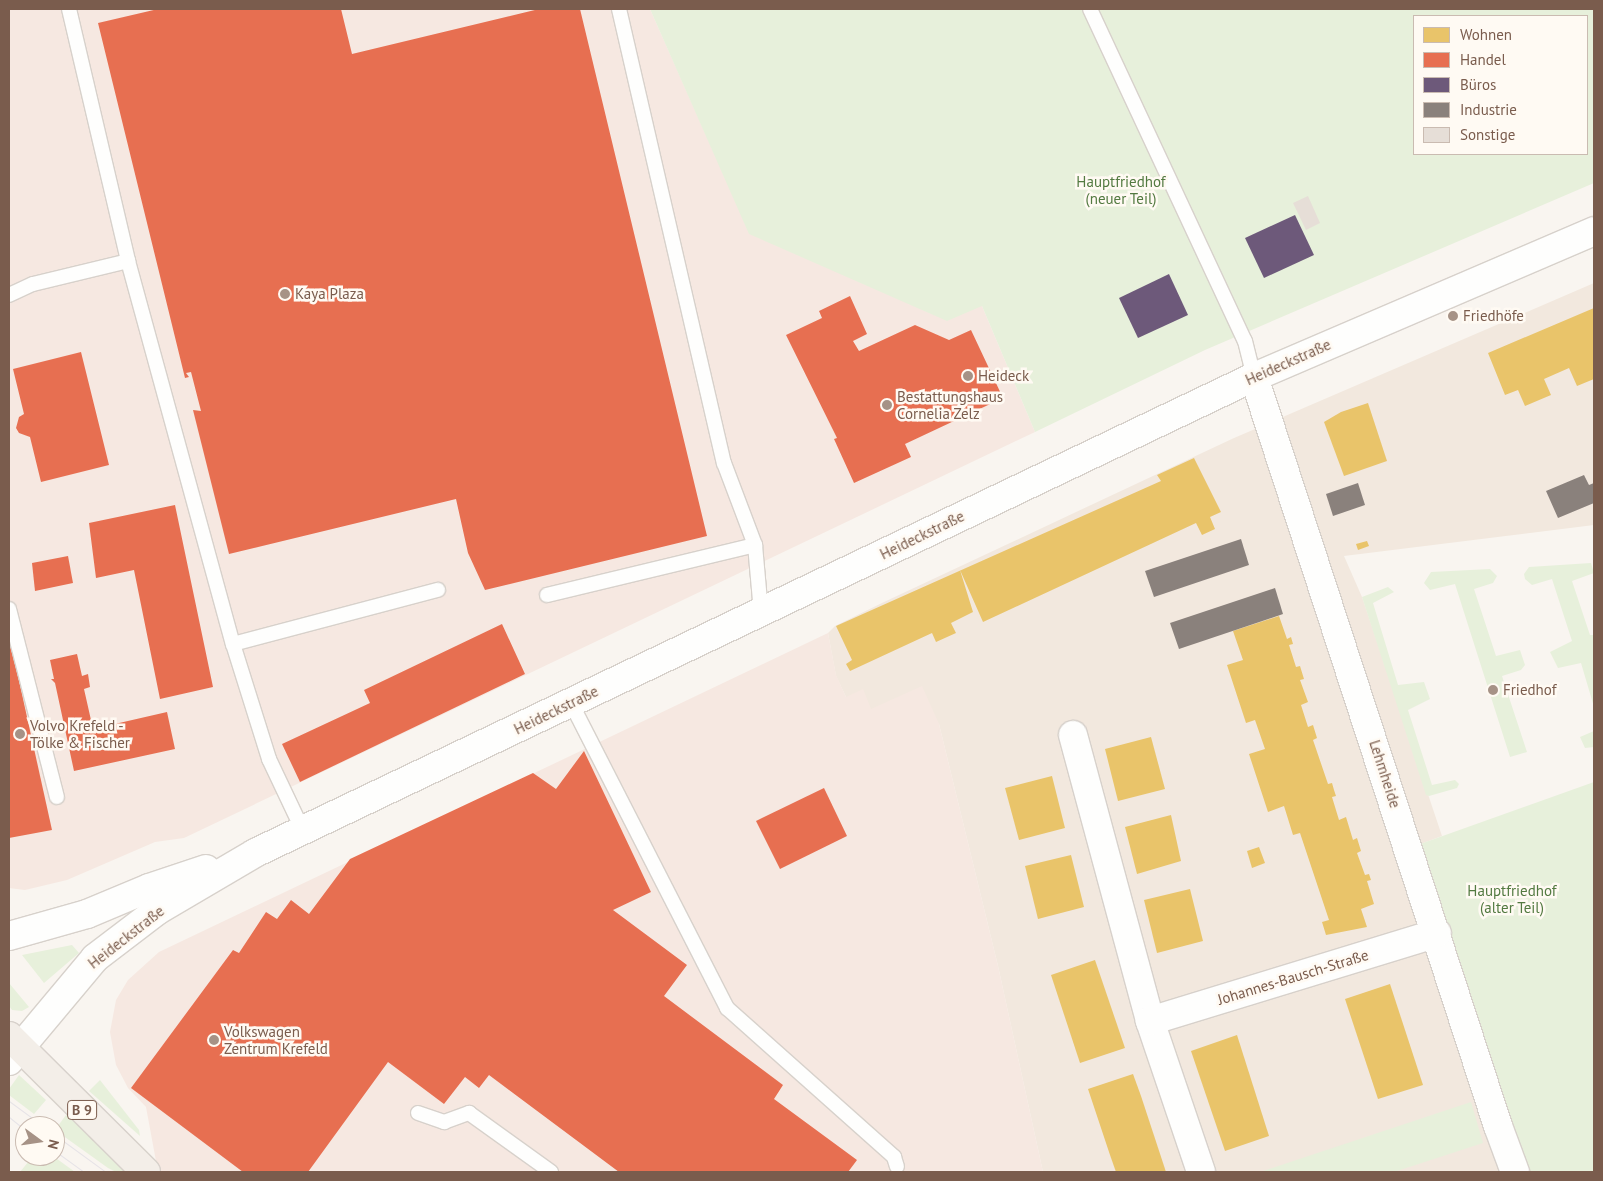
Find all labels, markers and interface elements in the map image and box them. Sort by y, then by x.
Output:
legend [1413,15,1588,155]
text: Wohnen [1460,25,1512,44]
text: Handel [1460,50,1506,69]
text: Büros [1460,75,1496,94]
text: Industrie [1460,100,1517,119]
text: Sonstige [1460,125,1515,144]
park label: Hauptfriedhof (neuer Teil) [1076,172,1166,207]
place label: Kaya Plaza [295,285,364,303]
marker: Kaya Plaza [279,288,291,300]
place label: Friedhöfe [1463,307,1524,325]
marker: Friedhöfe [1447,310,1459,322]
street label: Heideckstraße [1242,335,1334,389]
place label: Heideck [978,367,1029,385]
marker: Heideck [962,370,974,382]
place label: Bestattungshaus Cornelia Zelz [897,387,1003,422]
marker: Bestattungshaus Cornelia Zelz [881,399,893,411]
street label: Heideckstraße [877,507,967,563]
place label: Friedhof [1503,681,1556,699]
street label: Heideckstraße [511,682,601,738]
marker: Friedhof [1487,684,1499,696]
place label: Volvo Krefeld - Tölke & Fischer [30,716,130,751]
marker: Volvo Krefeld - Tölke & Fischer [14,728,26,740]
street label: Lehmheide [1366,738,1404,810]
park label: Hauptfriedhof (alter Teil) [1467,881,1557,916]
street label: Heideckstraße [84,902,168,972]
street label: Johannes-Bausch-Straße [1215,945,1371,1009]
place label: Volkswagen Zentrum Krefeld [224,1022,328,1057]
marker: Volkswagen Zentrum Krefeld [208,1034,220,1046]
road number: B 9 [67,1098,97,1122]
north arrow [15,1116,65,1166]
text: N [44,1138,63,1151]

